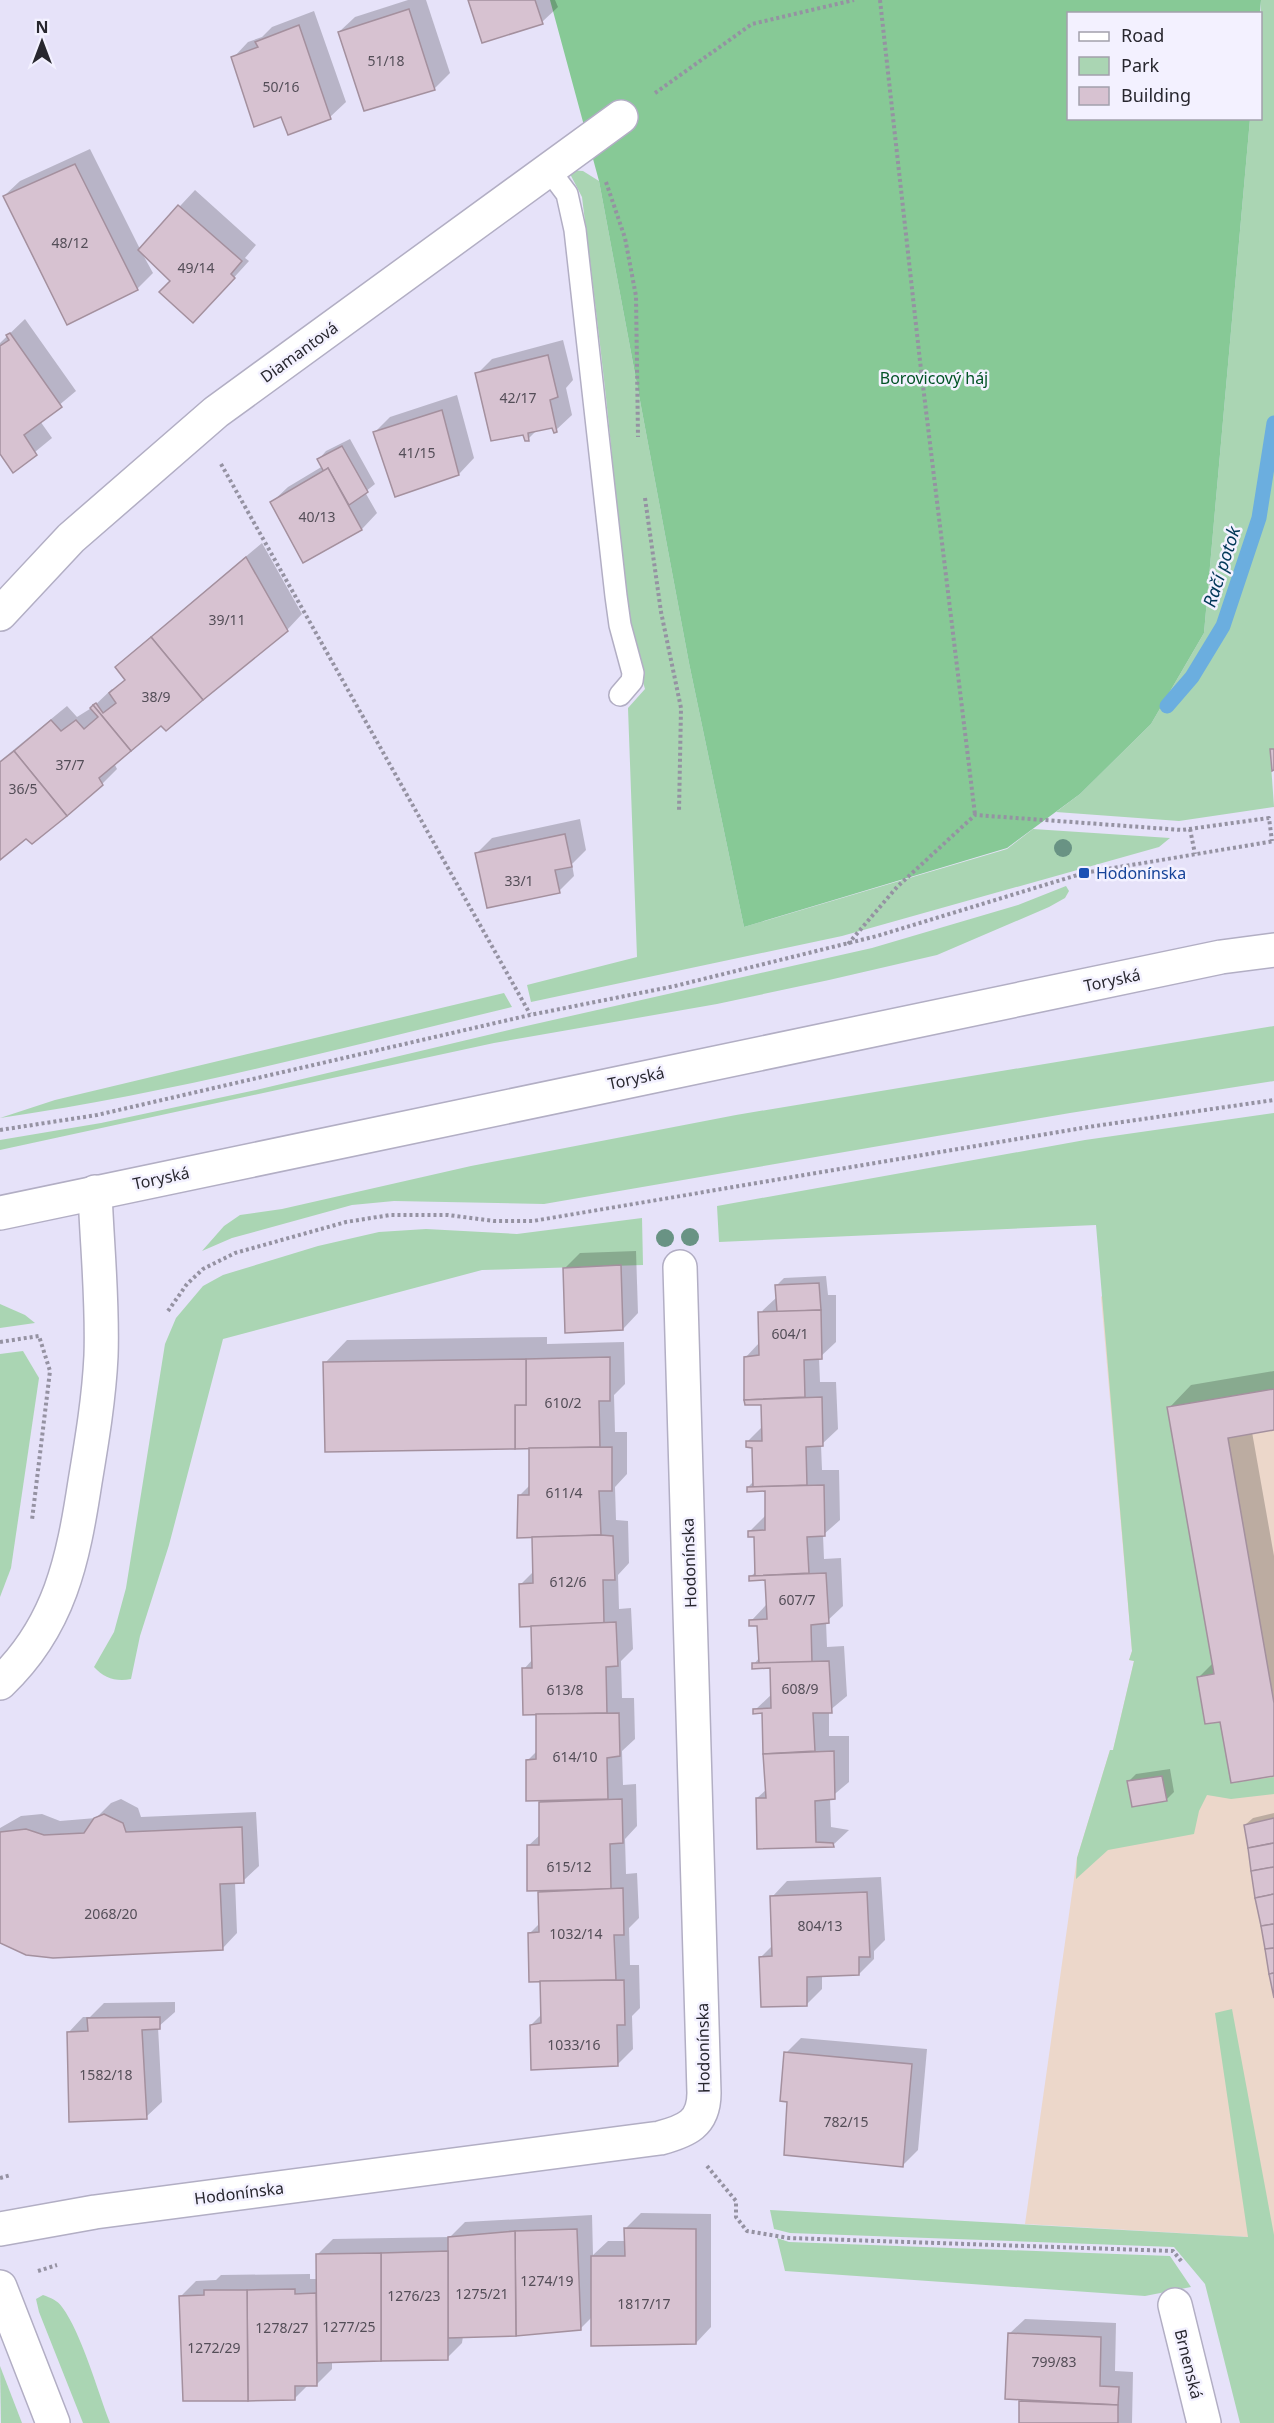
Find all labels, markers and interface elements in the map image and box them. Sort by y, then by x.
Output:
north arrow [12,12,72,72]
legend [1067,12,1262,120]
text: N [35,16,49,38]
text: Road [1121,23,1164,47]
house number: 51/18 [367,51,405,70]
text: Park [1121,53,1159,77]
house number: 50/16 [262,77,300,96]
text: Building [1121,83,1191,107]
house number: 48/12 [51,233,89,252]
house number: 49/14 [177,258,215,277]
street label: Diamantová [256,316,342,388]
park label: Borovicový háj [880,367,988,389]
house number: 42/17 [499,388,537,407]
house number: 41/15 [398,443,436,462]
house number: 40/13 [298,507,336,526]
water label: Račí potok [1197,522,1246,610]
house number: 39/11 [208,610,246,629]
house number: 38/9 [141,687,171,706]
house number: 37/7 [55,755,85,774]
house number: 36/5 [8,779,38,798]
place label: Hodonínska [1096,862,1186,884]
marker: Hodonínska [1077,866,1091,880]
house number: 33/1 [504,871,534,890]
street label: Toryská [1082,963,1142,997]
street label: Toryská [606,1061,666,1095]
street label: Toryská [131,1161,191,1195]
house number: 604/1 [771,1324,809,1343]
house number: 610/2 [544,1393,582,1412]
house number: 611/4 [545,1483,583,1502]
street label: Hodonínska [676,1518,702,1608]
house number: 612/6 [549,1572,587,1591]
house number: 607/7 [778,1590,816,1609]
house number: 608/9 [781,1679,819,1698]
house number: 613/8 [546,1680,584,1699]
house number: 614/10 [552,1747,598,1766]
house number: 615/12 [546,1857,592,1876]
house number: 2068/20 [84,1904,138,1923]
house number: 804/13 [797,1916,843,1935]
house number: 1032/14 [549,1924,603,1943]
street label: Hodonínska [691,2003,715,2093]
house number: 1033/16 [547,2035,601,2054]
house number: 1582/18 [79,2065,133,2084]
house number: 782/15 [823,2112,869,2131]
street label: Hodonínska [193,2177,285,2209]
house number: 1274/19 [520,2271,574,2290]
house number: 1275/21 [455,2284,509,2303]
house number: 1276/23 [387,2286,441,2305]
house number: 1817/17 [617,2294,671,2313]
house number: 1277/25 [322,2317,376,2336]
house number: 1278/27 [255,2318,309,2337]
street label: Brnenská [1170,2327,1208,2401]
house number: 1272/29 [187,2338,241,2357]
house number: 799/83 [1031,2352,1077,2371]

